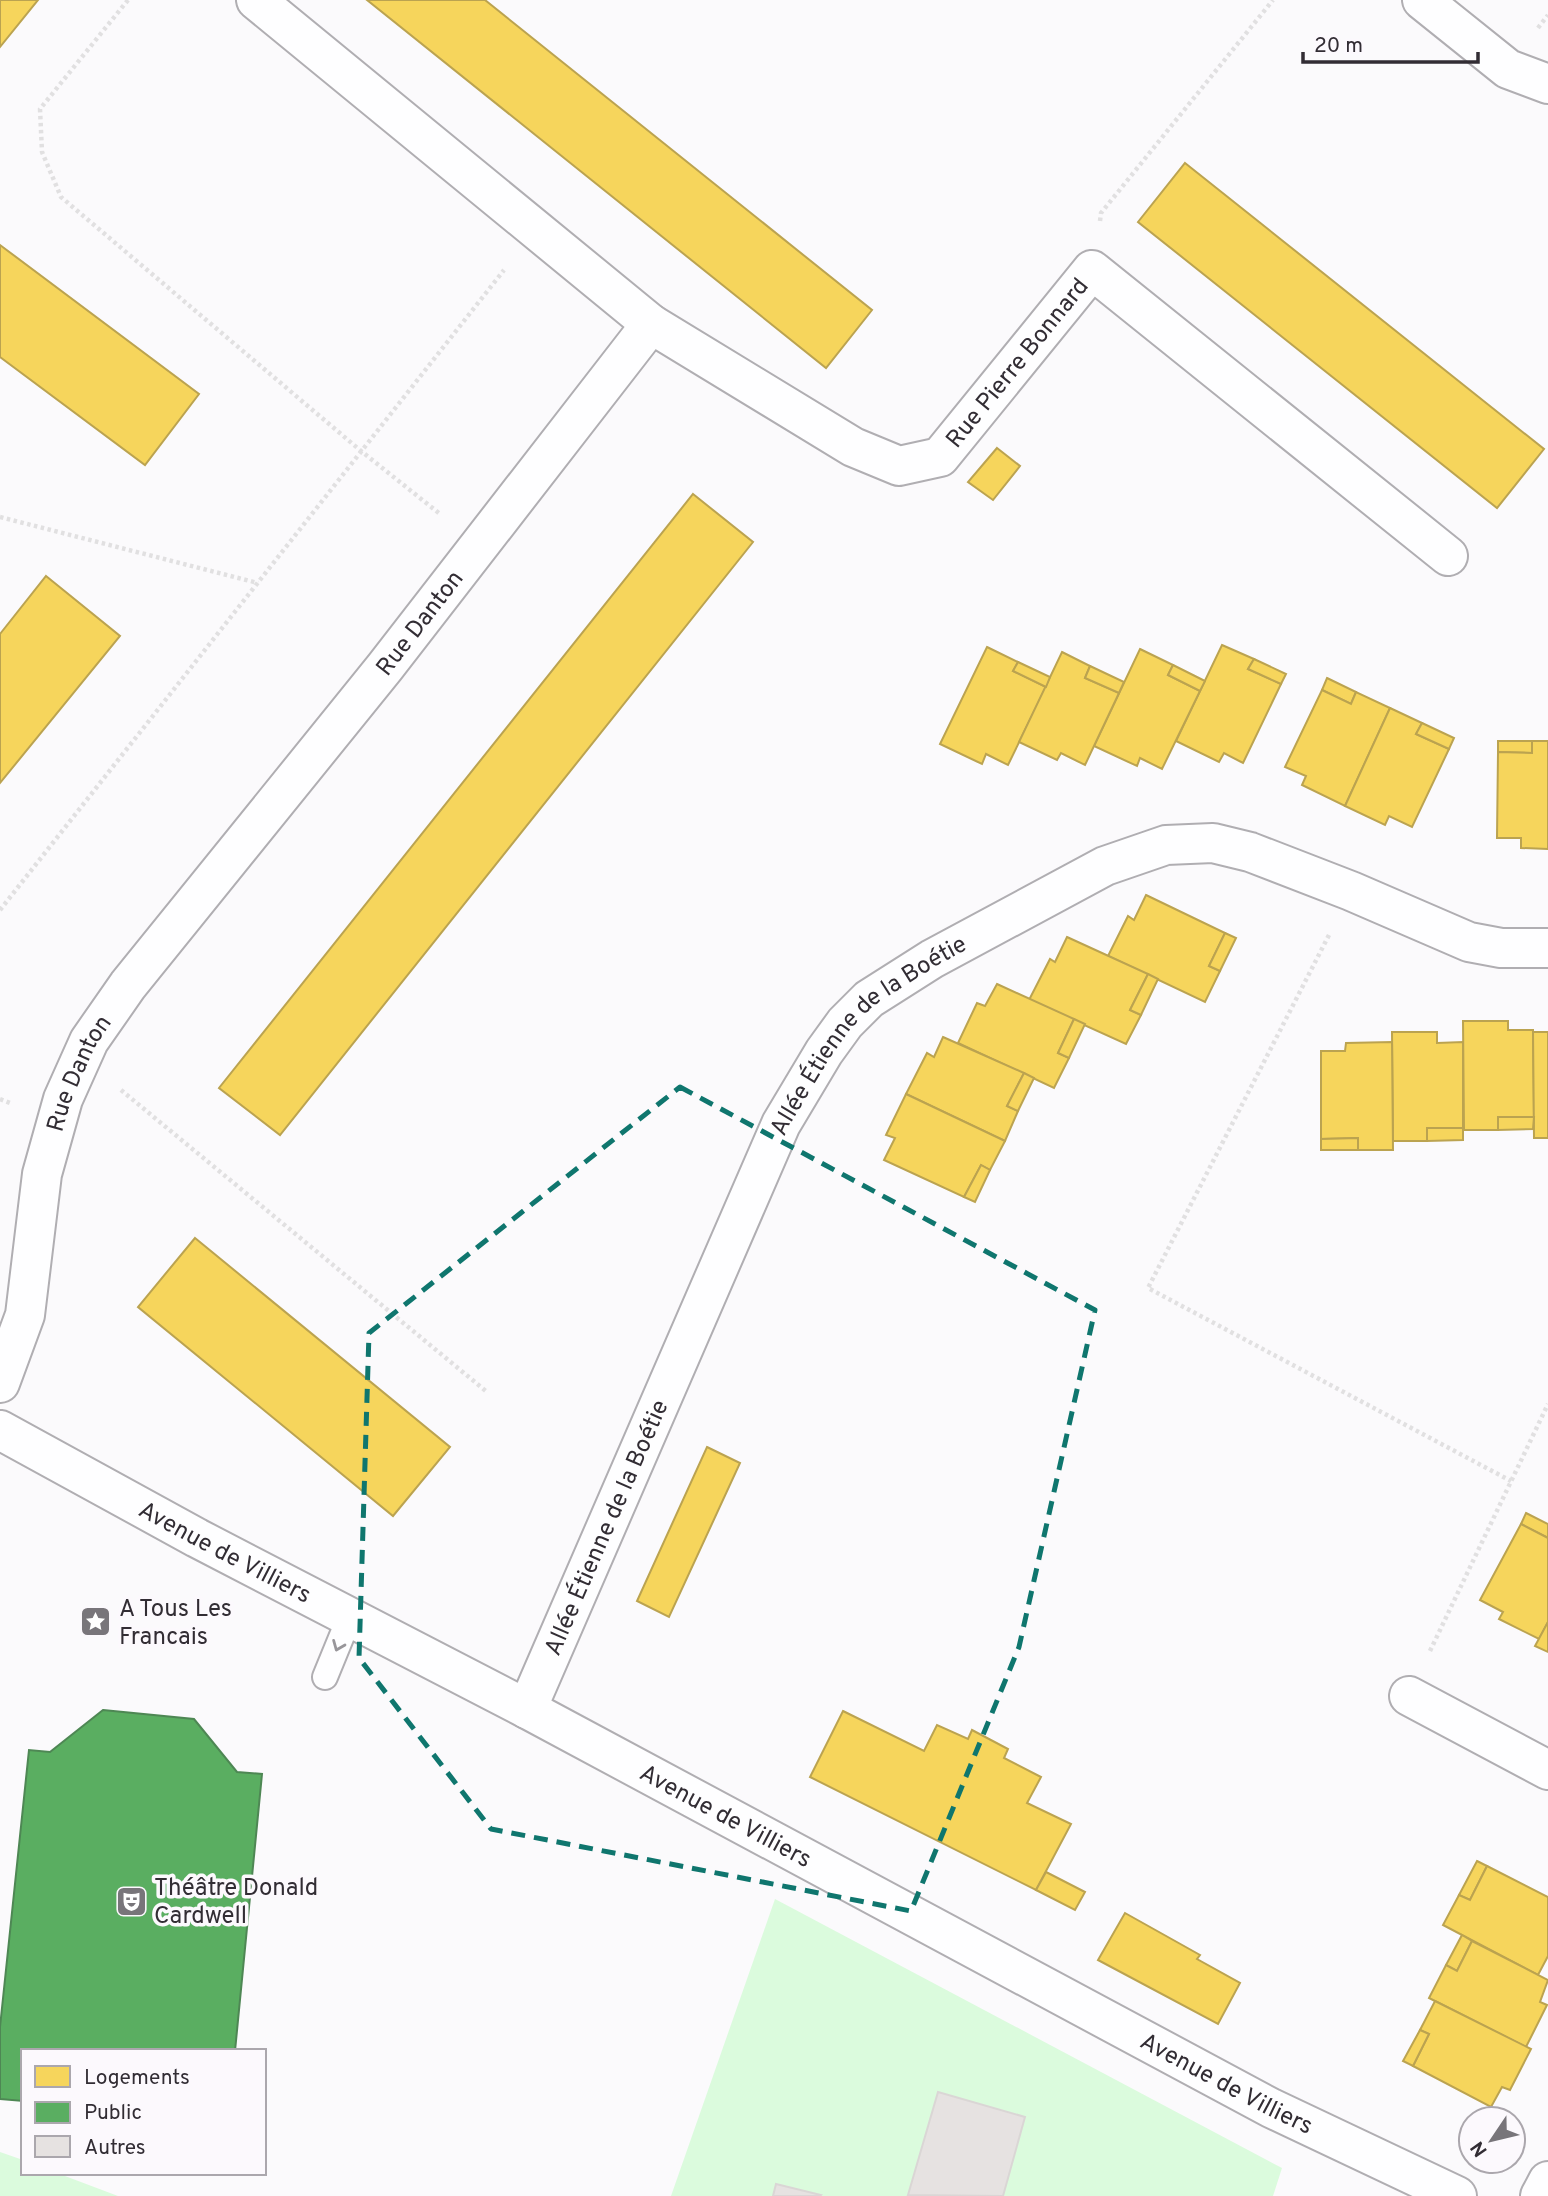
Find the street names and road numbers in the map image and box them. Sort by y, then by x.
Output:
street label: Rue Pierre Bonnard [940,273,1096,455]
street label: Rue Danton [371,565,471,683]
street label: Allée Étienne de la Boétie [765,930,973,1140]
street label: Rue Danton [42,1010,119,1135]
street label: Allée Étienne de la Boétie [539,1396,676,1661]
street label: Avenue de Villiers [133,1496,316,1611]
street label: Avenue de Villiers [634,1759,816,1876]
street label: Avenue de Villiers [1134,2027,1317,2143]

